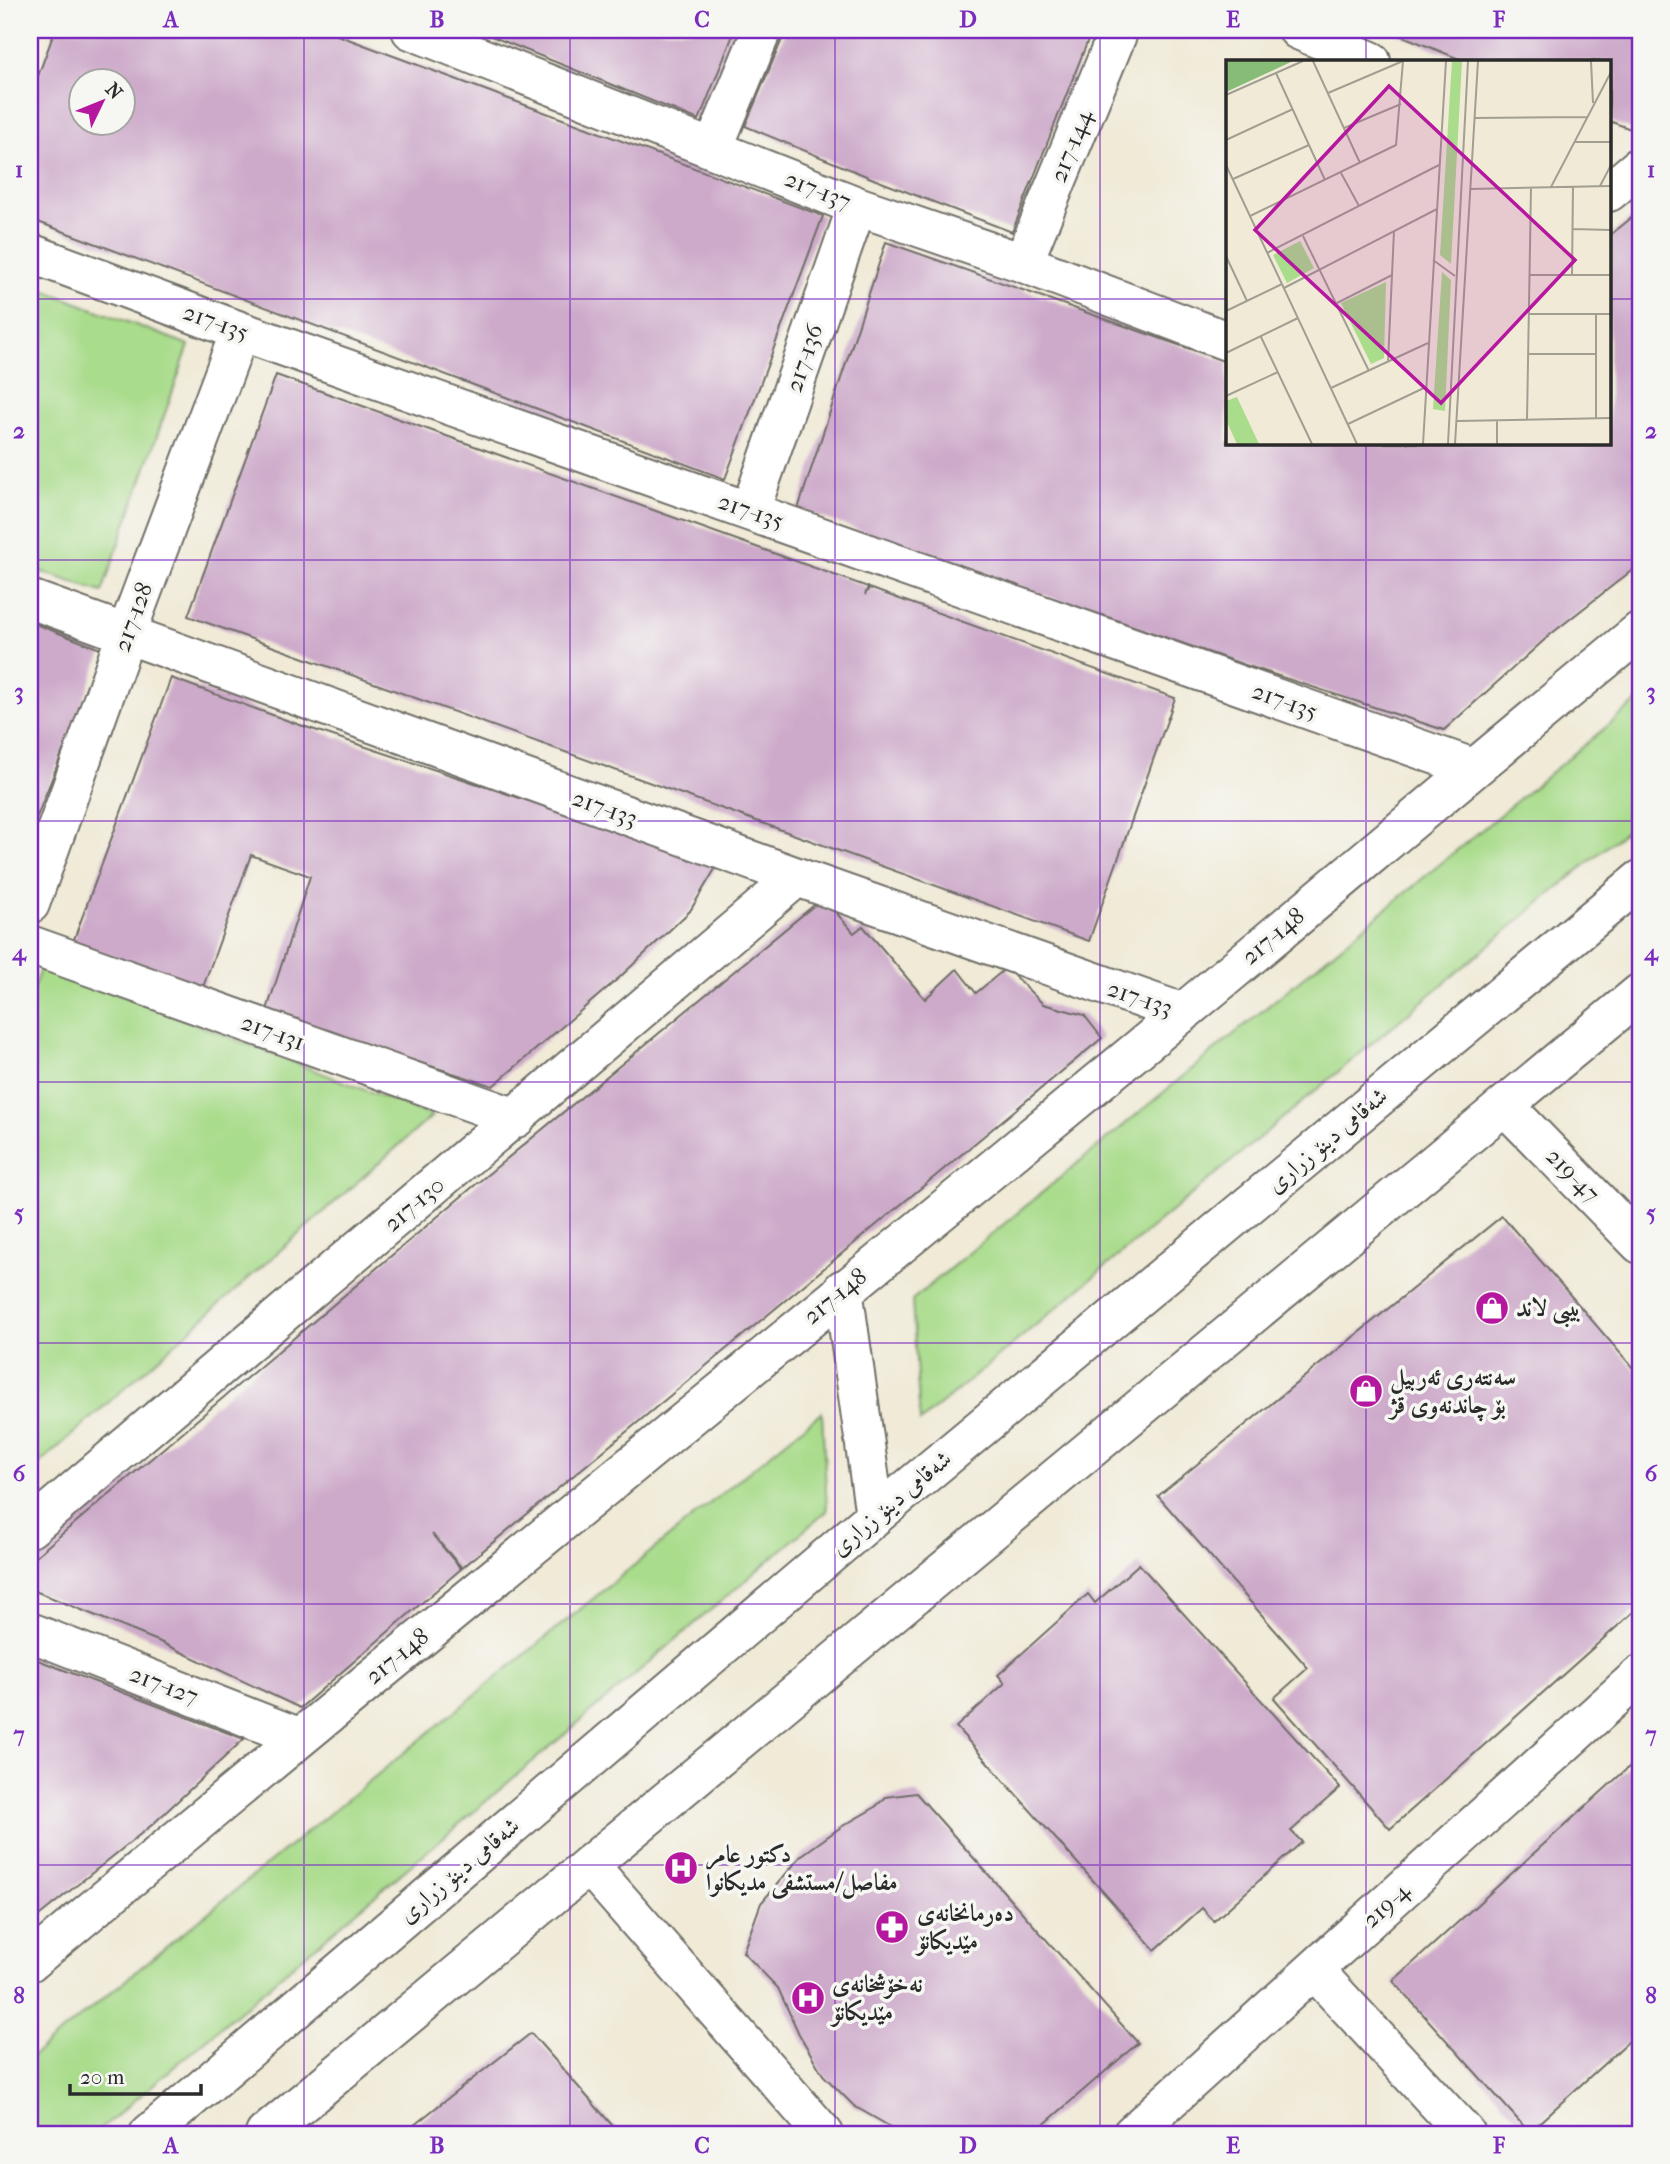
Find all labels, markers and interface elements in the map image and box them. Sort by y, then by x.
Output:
text: A [162,6,180,33]
text: B [430,6,445,33]
text: C [694,6,710,33]
text: D [959,6,977,33]
text: E [1226,6,1240,33]
text: F [1492,6,1506,33]
inset map [1226,60,1610,444]
north arrow [66,66,136,136]
text: N [101,78,127,104]
street label: 217-144 [1044,105,1098,186]
text: 1 [15,156,23,183]
text: 1 [1647,156,1655,183]
street label: 217-137 [781,164,855,216]
street label: 217-135 [179,297,253,347]
street label: 217-136 [779,319,829,396]
text: 2 [13,417,25,444]
text: 2 [1645,417,1657,444]
street label: 217-135 [715,487,787,535]
street label: 217-128 [108,579,158,655]
street label: 217-135 [1248,676,1322,726]
text: 3 [14,678,24,705]
text: 3 [1646,678,1656,705]
street label: 217-133 [569,783,641,833]
street label: 217-148 [1236,902,1310,970]
text: 4 [11,939,27,966]
text: 4 [1643,939,1659,966]
street label: 217-133 [1104,974,1176,1022]
street label: 217-131 [237,1008,309,1056]
street label: شەقامی دینۆ زراری [1261,1081,1394,1199]
street label: 219-47 [1540,1142,1606,1208]
street label: 217-130 [378,1171,450,1237]
text: 5 [14,1199,24,1226]
text: 5 [1646,1199,1656,1226]
street label: 217-148 [798,1262,872,1330]
shop icon: بيبى لاند [1473,1289,1511,1327]
place label: بيبى لاند [1516,1294,1581,1328]
place label: سەنتەری ئەربیل بۆ چاندنەوی قژ [1387,1363,1516,1422]
shop icon: سەنتەری ئەربیل بۆ چاندنەوی قژ [1347,1372,1385,1410]
street label: شەقامی دینۆ زراری [825,1444,958,1562]
text: 6 [13,1460,26,1487]
text: 6 [1645,1460,1658,1487]
street label: 217-148 [360,1622,434,1690]
street label: 217-127 [126,1659,202,1711]
text: 7 [12,1721,25,1748]
text: 7 [1644,1721,1657,1748]
street label: شەقامی دینۆ زراری [393,1811,526,1929]
place label: دكتور عامر مفاصل/مستشفى مديكانوا [706,1840,898,1899]
hospital icon: دكتور عامر مفاصل/مستشفى مديكانوا [662,1849,700,1887]
street label: 219-4 [1357,1876,1416,1933]
place label: دەرمانخانەی مێدیکانۆ [914,1899,1014,1956]
pharmacy icon: دەرمانخانەی مێدیکانۆ [873,1908,911,1946]
place label: نەخۆشخانەی مێدیکانۆ [829,1970,923,2027]
hospital icon: نەخۆشخانەی مێدیکانۆ [789,1979,827,2017]
text: 8 [13,1982,25,2009]
text: 8 [1645,1982,1657,2009]
scale bar [70,2052,201,2096]
text: 20 m [80,2065,125,2089]
text: A [162,2132,180,2159]
text: B [430,2132,445,2159]
text: C [694,2132,710,2159]
text: D [959,2132,977,2159]
text: E [1226,2132,1240,2159]
text: F [1492,2132,1506,2159]

